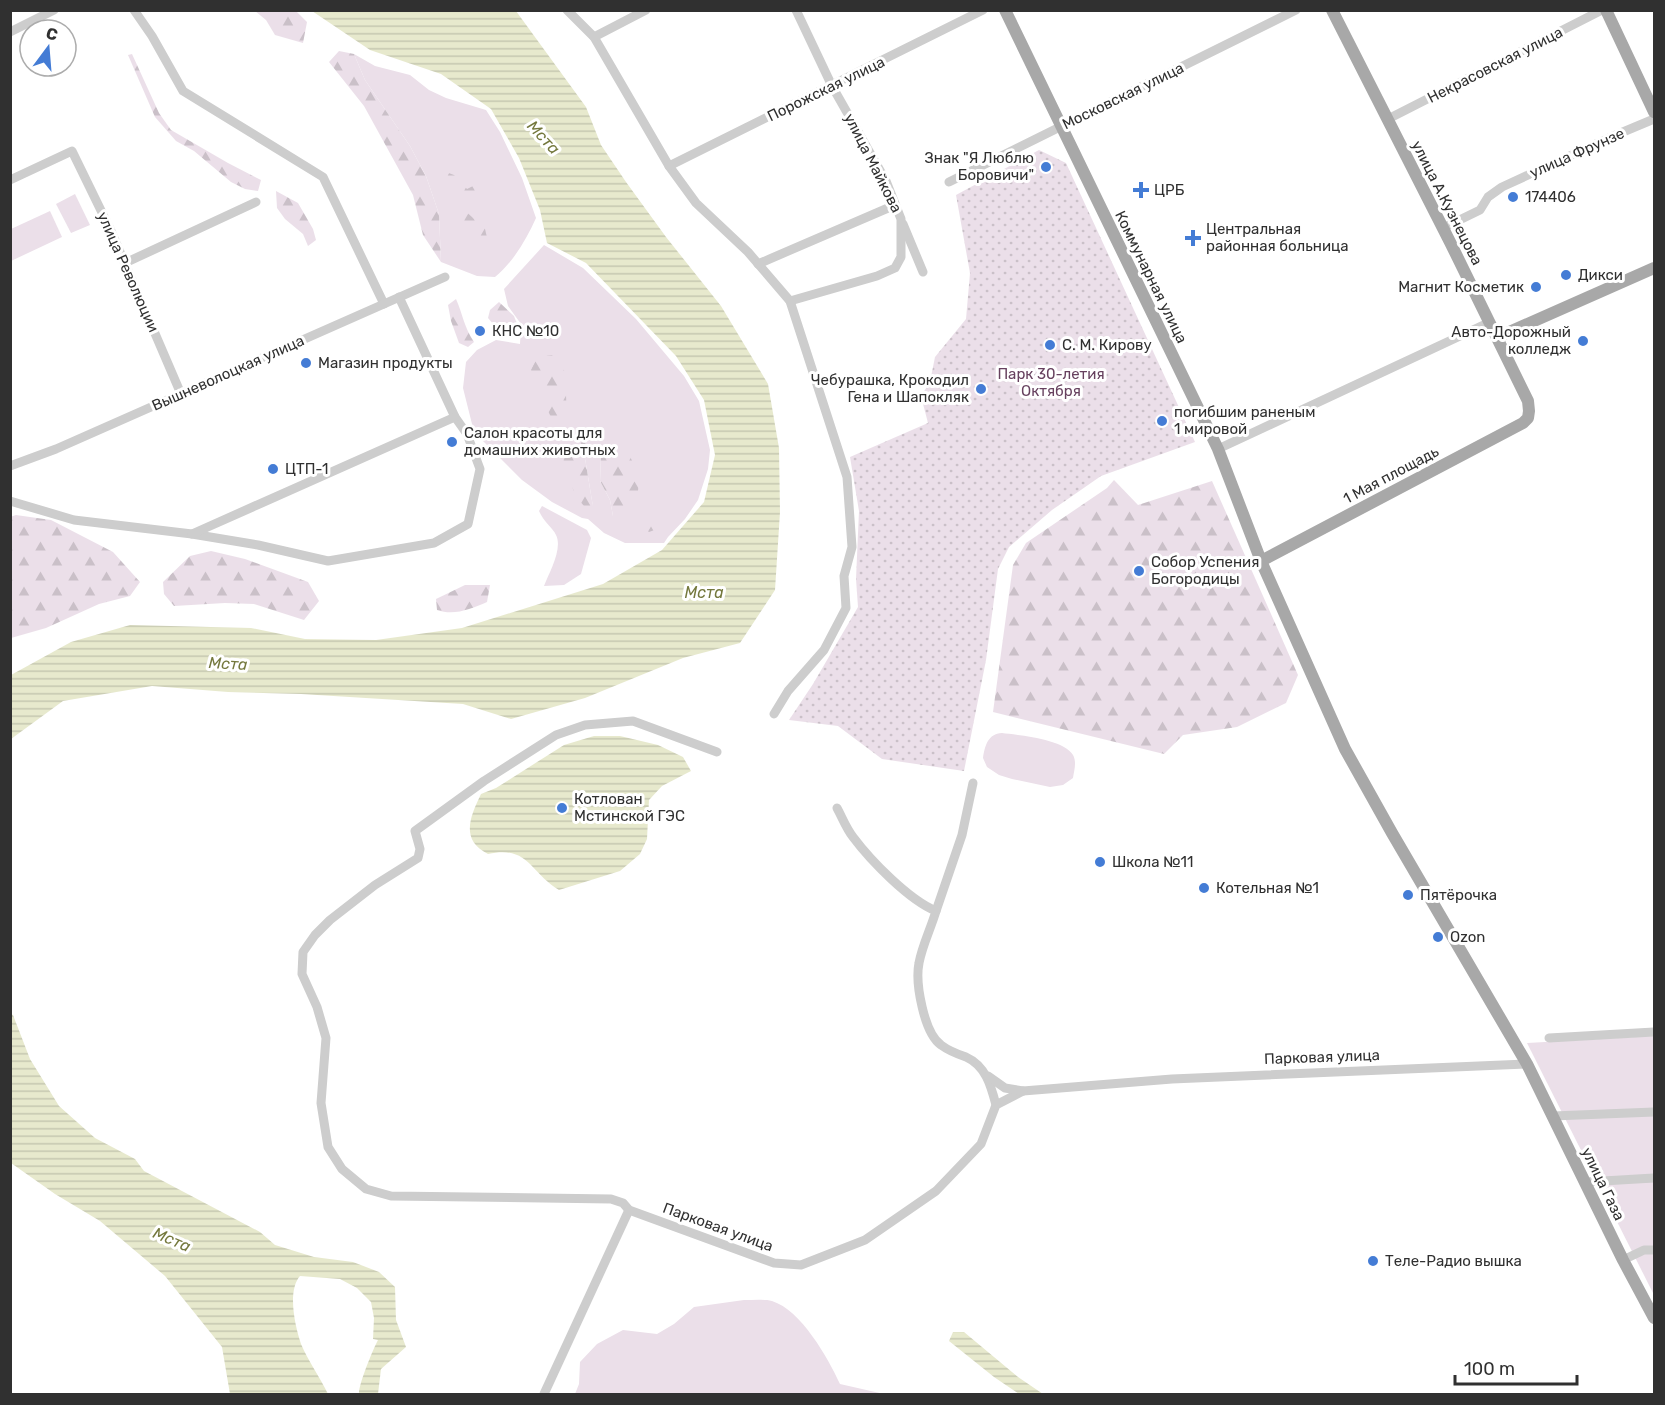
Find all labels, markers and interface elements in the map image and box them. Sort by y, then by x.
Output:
north arrow [18,18,78,78]
text: С [44,23,60,45]
street label: Некрасовская улица [1424,23,1566,107]
street label: Порожская улица [764,53,888,125]
street label: Московская улица [1059,59,1187,133]
street label: улица Майкова [840,110,906,216]
water label: Мста [523,117,564,158]
street label: улица Фрунзе [1527,124,1627,182]
street label: улица А.Кузнецова [1408,138,1486,268]
place label: Знак "Я Люблю Боровичи" [924,149,1034,184]
marker: Знак "Я Люблю Боровичи" [1039,160,1053,174]
marker: ЦРБ [1132,181,1150,199]
place label: ЦРБ [1154,181,1185,199]
place label: 174406 [1525,188,1576,206]
marker: 174406 [1506,190,1520,204]
street label: Коммунарная улица [1111,208,1191,346]
street label: улица Революции [93,209,163,335]
place label: Центральная районная больница [1206,220,1349,255]
marker: Центральная районная больница [1184,229,1202,247]
place label: Дикси [1578,266,1623,284]
marker: Дикси [1559,268,1573,282]
place label: Магнит Косметик [1398,278,1524,296]
marker: Магнит Косметик [1529,280,1543,294]
place label: КНС №10 [492,322,559,340]
place label: Авто-Дорожный колледж [1451,323,1571,358]
marker: КНС №10 [473,324,487,338]
street label: Вышневолоцкая улица [149,331,307,415]
marker: Авто-Дорожный колледж [1576,334,1590,348]
place label: С. М. Кирову [1062,336,1152,354]
marker: С. М. Кирову [1043,338,1057,352]
place label: Магазин продукты [318,354,453,372]
marker: Магазин продукты [299,356,313,370]
park label: Парк 30-летия Октября [997,365,1105,400]
place label: Чебурашка, Крокодил Гена и Шапокляк [811,371,969,406]
marker: Чебурашка, Крокодил Гена и Шапокляк [974,382,988,396]
place label: погибшим раненым 1 мировой [1174,403,1315,438]
marker: погибшим раненым 1 мировой [1155,414,1169,428]
place label: Салон красоты для домашних животных [464,424,616,459]
marker: Салон красоты для домашних животных [445,435,459,449]
street label: 1 Мая площадь [1340,442,1442,508]
place label: ЦТП-1 [285,460,328,478]
marker: ЦТП-1 [266,462,280,476]
place label: Собор Успения Богородицы [1151,553,1259,588]
marker: Собор Успения Богородицы [1132,564,1146,578]
water label: Мста [684,583,724,602]
water label: Мста [208,653,248,674]
place label: Котлован Мстинской ГЭС [574,790,685,825]
marker: Котлован Мстинской ГЭС [555,801,569,815]
place label: Школа №11 [1112,853,1193,871]
marker: Школа №11 [1093,855,1107,869]
place label: Котельная №1 [1216,879,1319,897]
marker: Котельная №1 [1197,881,1211,895]
place label: Пятёрочка [1420,886,1497,904]
marker: Пятёрочка [1401,888,1415,902]
place label: Ozon [1450,928,1485,946]
marker: Ozon [1431,930,1445,944]
street label: Парковая улица [1264,1046,1380,1068]
street label: улица Газа [1578,1145,1628,1223]
street label: Парковая улица [660,1199,776,1255]
water label: Мста [150,1223,194,1256]
place label: Теле-Радио вышка [1385,1252,1522,1270]
marker: Теле-Радио вышка [1366,1254,1380,1268]
scale bar [1455,1348,1576,1386]
text: 100 m [1464,1358,1515,1380]

